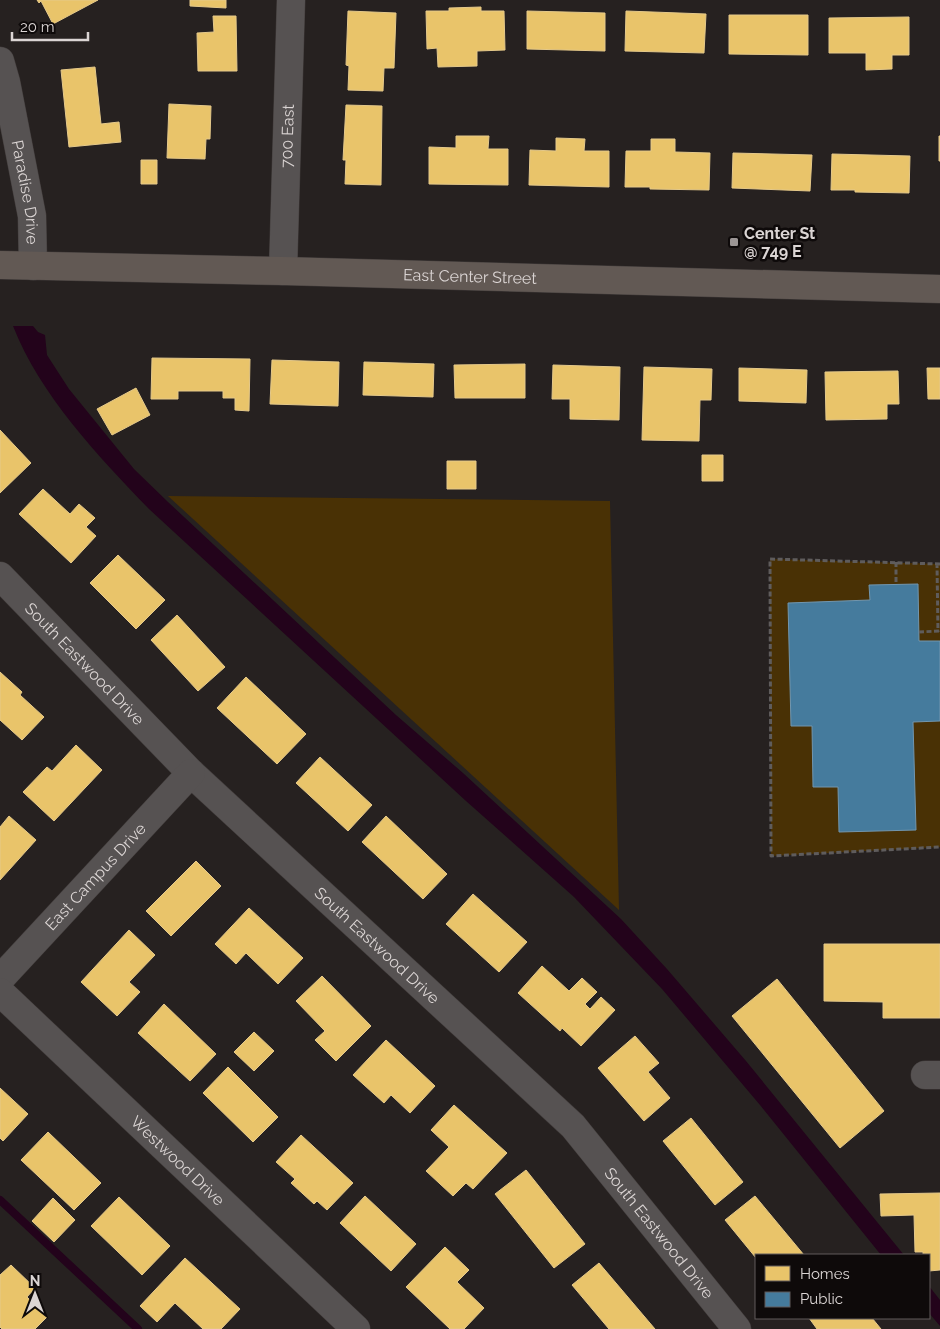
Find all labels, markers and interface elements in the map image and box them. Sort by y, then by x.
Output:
scale bar [12,10,89,42]
text: 20 m [20,18,55,36]
street label: 700 East [277,103,298,168]
street label: Paradise Drive [7,138,42,245]
place label: Center St @ 749 E [744,224,815,261]
marker: Center St @ 749 E [728,236,740,248]
street label: East Center Street [403,265,538,288]
street label: South Eastwood Drive [21,599,148,729]
street label: East Campus Drive [41,819,150,934]
street label: South Eastwood Drive [311,883,443,1008]
street label: Westwood Drive [127,1112,229,1210]
street label: South Eastwood Drive [600,1164,718,1303]
legend [755,1254,930,1319]
text: Homes [800,1265,850,1283]
north arrow [10,1269,60,1319]
text: N [30,1273,40,1289]
text: Public [800,1290,843,1308]

